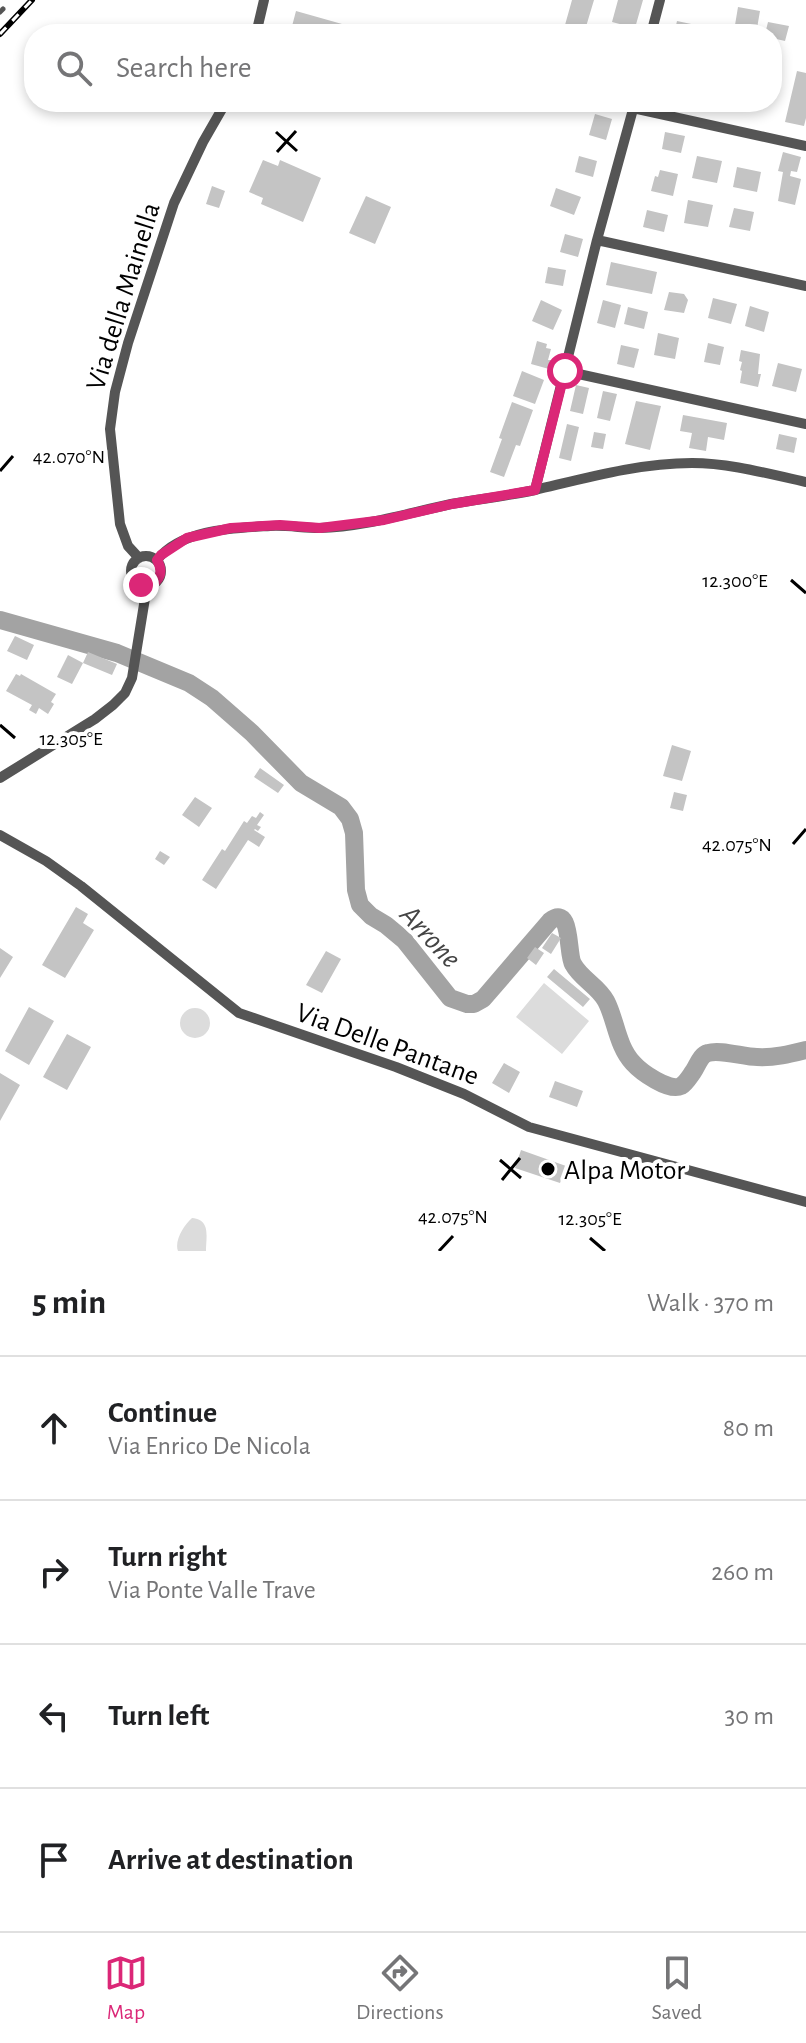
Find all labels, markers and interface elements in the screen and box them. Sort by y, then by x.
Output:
search box [24,24,782,112]
icon: search [52,46,96,90]
text: Search here [116,53,252,83]
street label: Via della Mainella [82,199,166,394]
route start [547,353,583,389]
text: 42.070°N [33,447,105,467]
route end [123,567,159,603]
text: 12.300°E [702,571,768,591]
text: 12.305°E [39,729,103,749]
text: 42.075°N [702,835,772,855]
water label: Arrone [394,899,466,974]
street label: Via Delle Pantane [292,999,482,1091]
place label: Alpa Motor [564,1157,685,1185]
marker: Alpa Motor [539,1160,557,1178]
text: 42.075°N [418,1207,488,1227]
text: 12.305°E [558,1209,622,1229]
text: 5 min [32,1286,106,1320]
text: Walk · 370 m [647,1290,774,1316]
text: Continue [108,1398,217,1428]
icon: ahead [32,1406,76,1450]
text: 80 m [723,1415,774,1441]
text: Via Enrico De Nicola [108,1433,311,1459]
text: Turn right [108,1542,227,1572]
icon: right [32,1550,76,1594]
text: 260 m [711,1559,774,1585]
text: Via Ponte Valle Trave [108,1577,316,1603]
icon: left [32,1694,76,1738]
text: Turn left [108,1701,209,1731]
text: 30 m [724,1703,774,1729]
icon: arrive [32,1838,76,1882]
text: Arrive at destination [108,1845,354,1875]
tab: Map [104,1951,148,2025]
tab: Directions [356,1951,444,2025]
tab: Saved [652,1951,702,2025]

